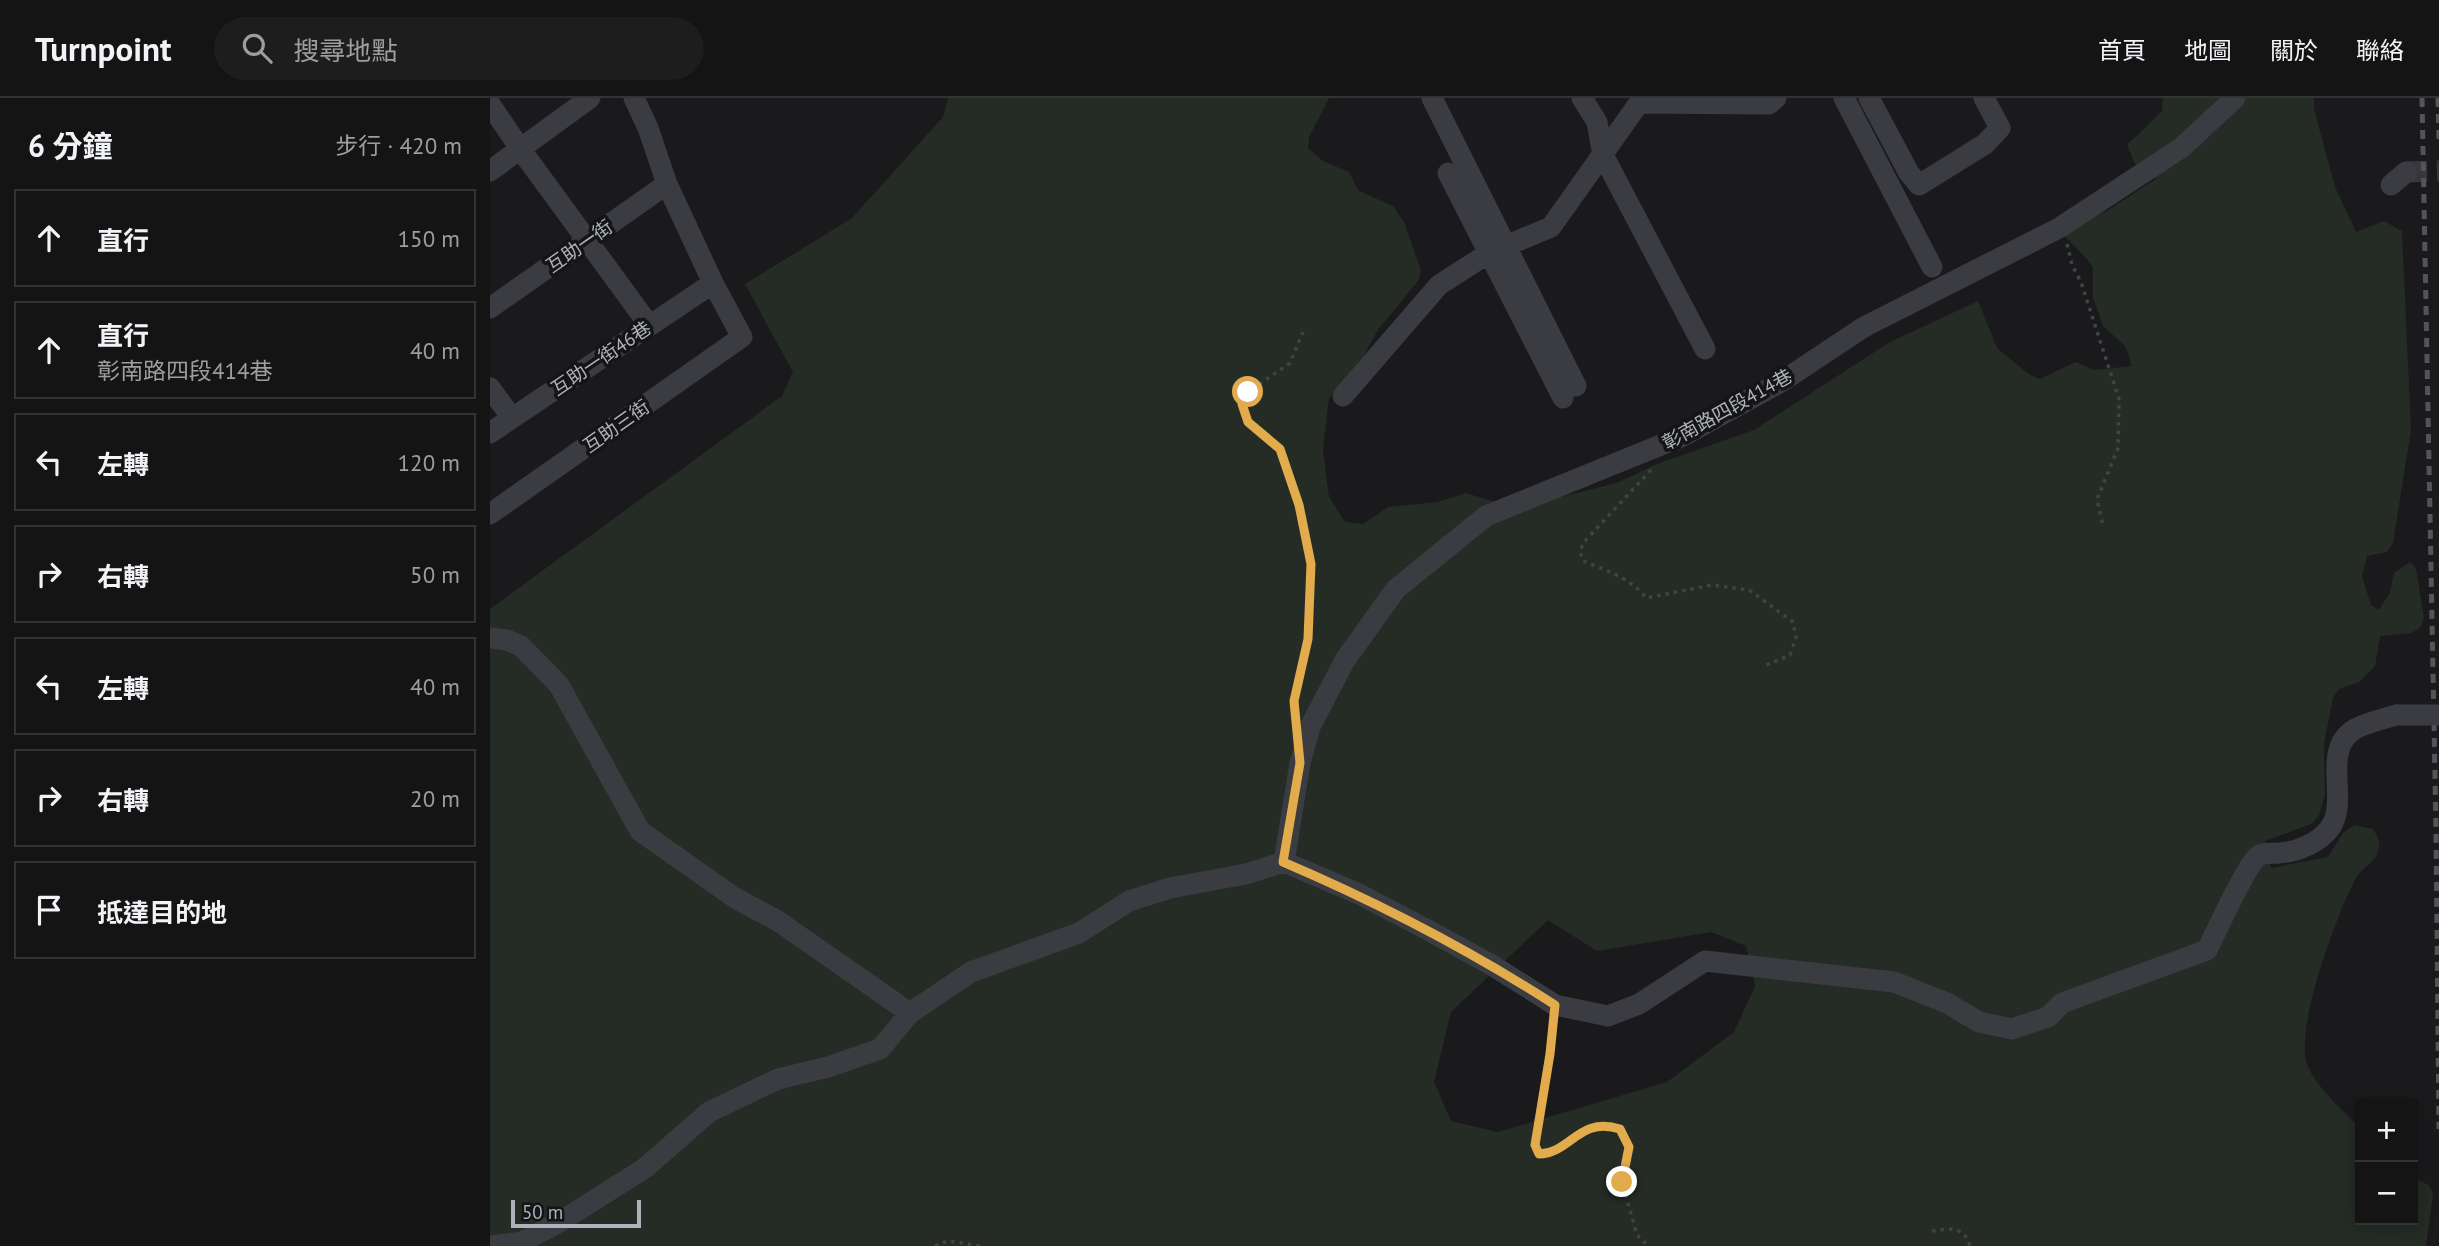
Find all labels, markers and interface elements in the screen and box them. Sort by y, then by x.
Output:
search box [214,17,704,80]
text: Turnpoint [35,27,172,70]
icon: search [238,29,276,67]
text: 搜尋地點 [294,34,398,67]
text: 首頁 [2098,35,2146,66]
text: 地圖 [2184,35,2232,66]
text: 關於 [2270,35,2318,66]
text: 聯絡 [2356,35,2404,66]
text: 6 分鐘 [28,126,113,165]
text: 步行 · 420 m [335,131,462,160]
street label: 互助一街 [541,214,617,278]
icon: ahead [30,219,68,257]
text: 直行 [97,224,149,257]
text: 150 m [398,224,460,253]
street label: 互助一街46巷 [546,316,656,400]
text: 直行 [97,319,149,352]
icon: ahead [30,331,68,369]
text: 40 m [410,336,460,365]
text: 彰南路四段414巷 [97,356,273,385]
street label: 彰南路四段414巷 [1658,363,1796,455]
route start [1232,376,1263,407]
street label: 互助三街 [578,394,654,458]
icon: left [30,443,68,481]
text: 左轉 [97,448,149,481]
text: 120 m [398,448,460,477]
icon: right [30,555,68,593]
text: 右轉 [97,560,149,593]
text: 50 m [410,560,460,589]
icon: left [30,667,68,705]
text: 左轉 [97,672,149,705]
text: 40 m [410,672,460,701]
icon: right [30,779,68,817]
text: 右轉 [97,784,149,817]
text: 20 m [410,784,460,813]
icon: arrive [30,891,68,929]
text: 抵達目的地 [97,896,227,929]
map controls [2355,1099,2418,1225]
button: + [2355,1099,2418,1162]
button: − [2355,1162,2418,1225]
route end [1606,1166,1637,1197]
scale bar [511,1197,640,1229]
text: 50 m [522,1200,563,1224]

